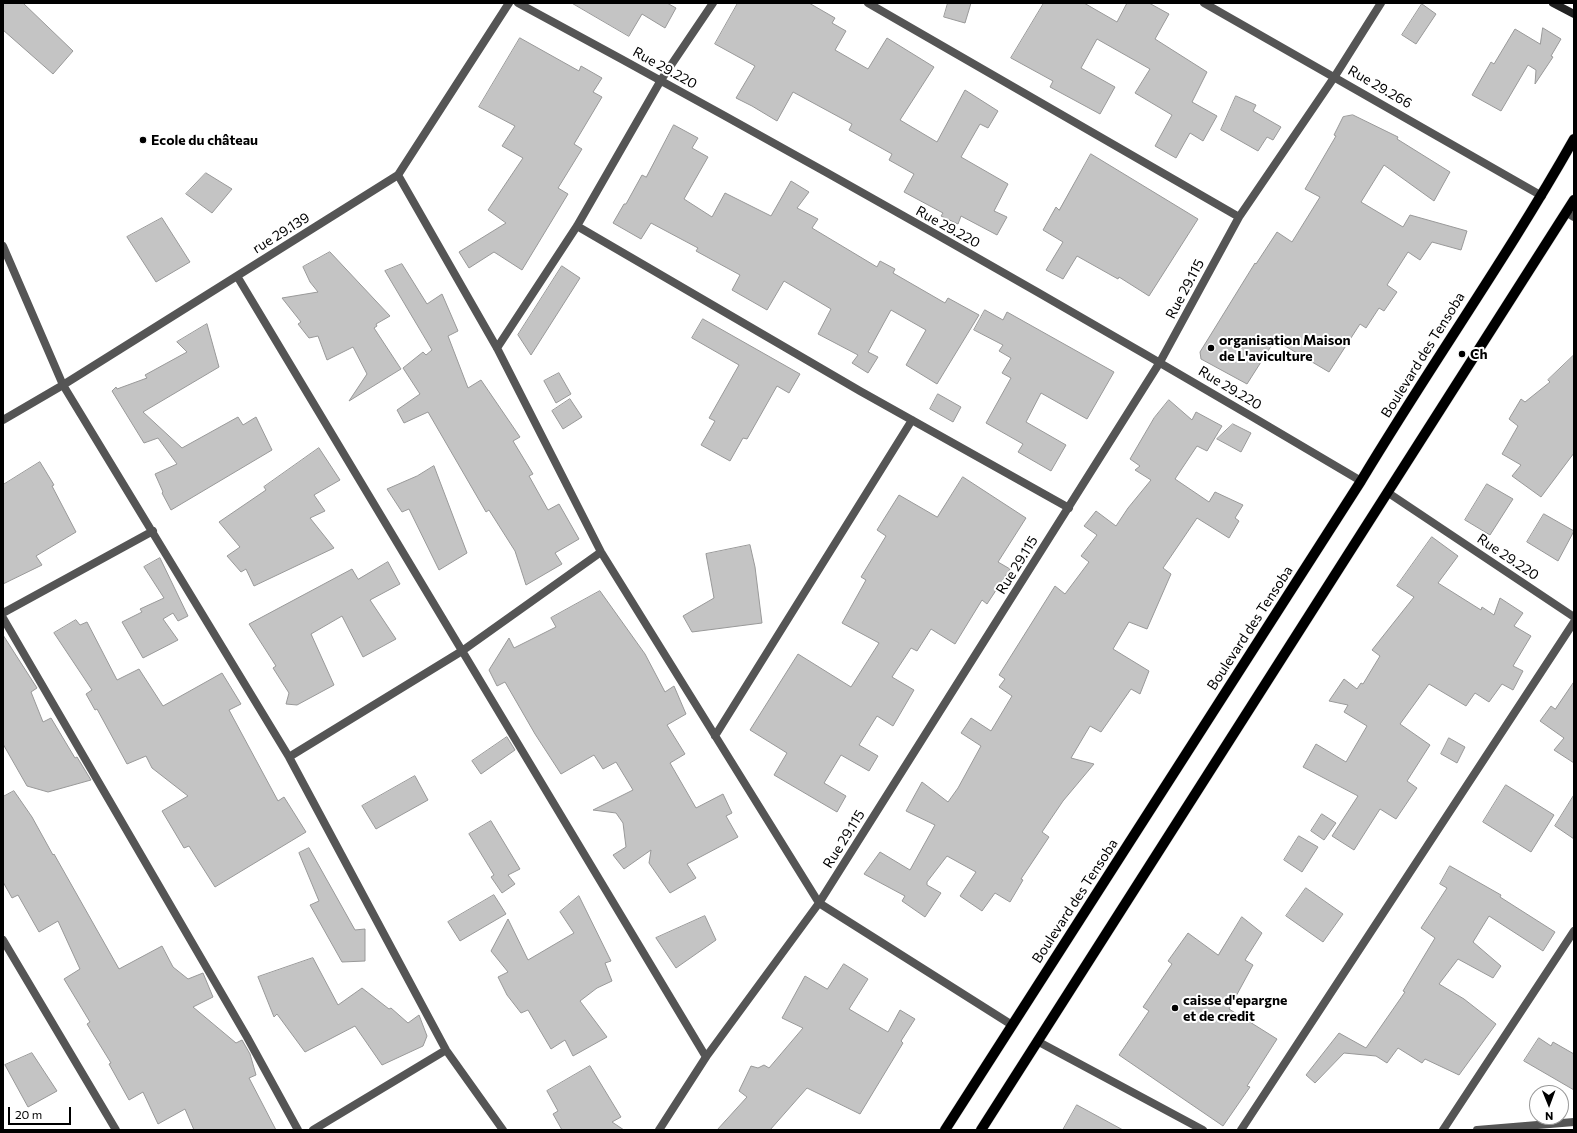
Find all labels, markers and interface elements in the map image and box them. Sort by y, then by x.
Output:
street label: Rue 29.220 [630,43,700,93]
street label: Rue 29.266 [1345,62,1415,112]
place label: Ecole du château [151,132,258,148]
marker: Ecole du château [138,135,148,145]
street label: Rue 29.220 [913,202,983,252]
street label: rue 29.139 [249,209,313,257]
street label: Rue 29.115 [1162,256,1208,322]
street label: Boulevard des Tensoba [1378,289,1468,421]
place label: organisation Maison de L'aviculture [1219,332,1351,364]
marker: organisation Maison de L'aviculture [1206,343,1216,353]
place label: Ch [1470,346,1488,362]
marker: Ch [1457,349,1467,359]
street label: Rue 29.220 [1195,362,1265,414]
street label: Rue 29.220 [1474,530,1542,584]
street label: Rue 29.115 [993,533,1041,597]
street label: Boulevard des Tensoba [1204,563,1296,693]
street label: Rue 29.115 [820,807,868,871]
street label: Boulevard des Tensoba [1029,836,1121,966]
place label: caisse d'epargne et de credit [1183,992,1287,1024]
marker: caisse d'epargne et de credit [1170,1003,1180,1013]
north arrow [1529,1085,1569,1125]
scale bar [10,1099,73,1125]
text: 20 m [15,1107,42,1121]
text: N [1545,1110,1553,1123]

